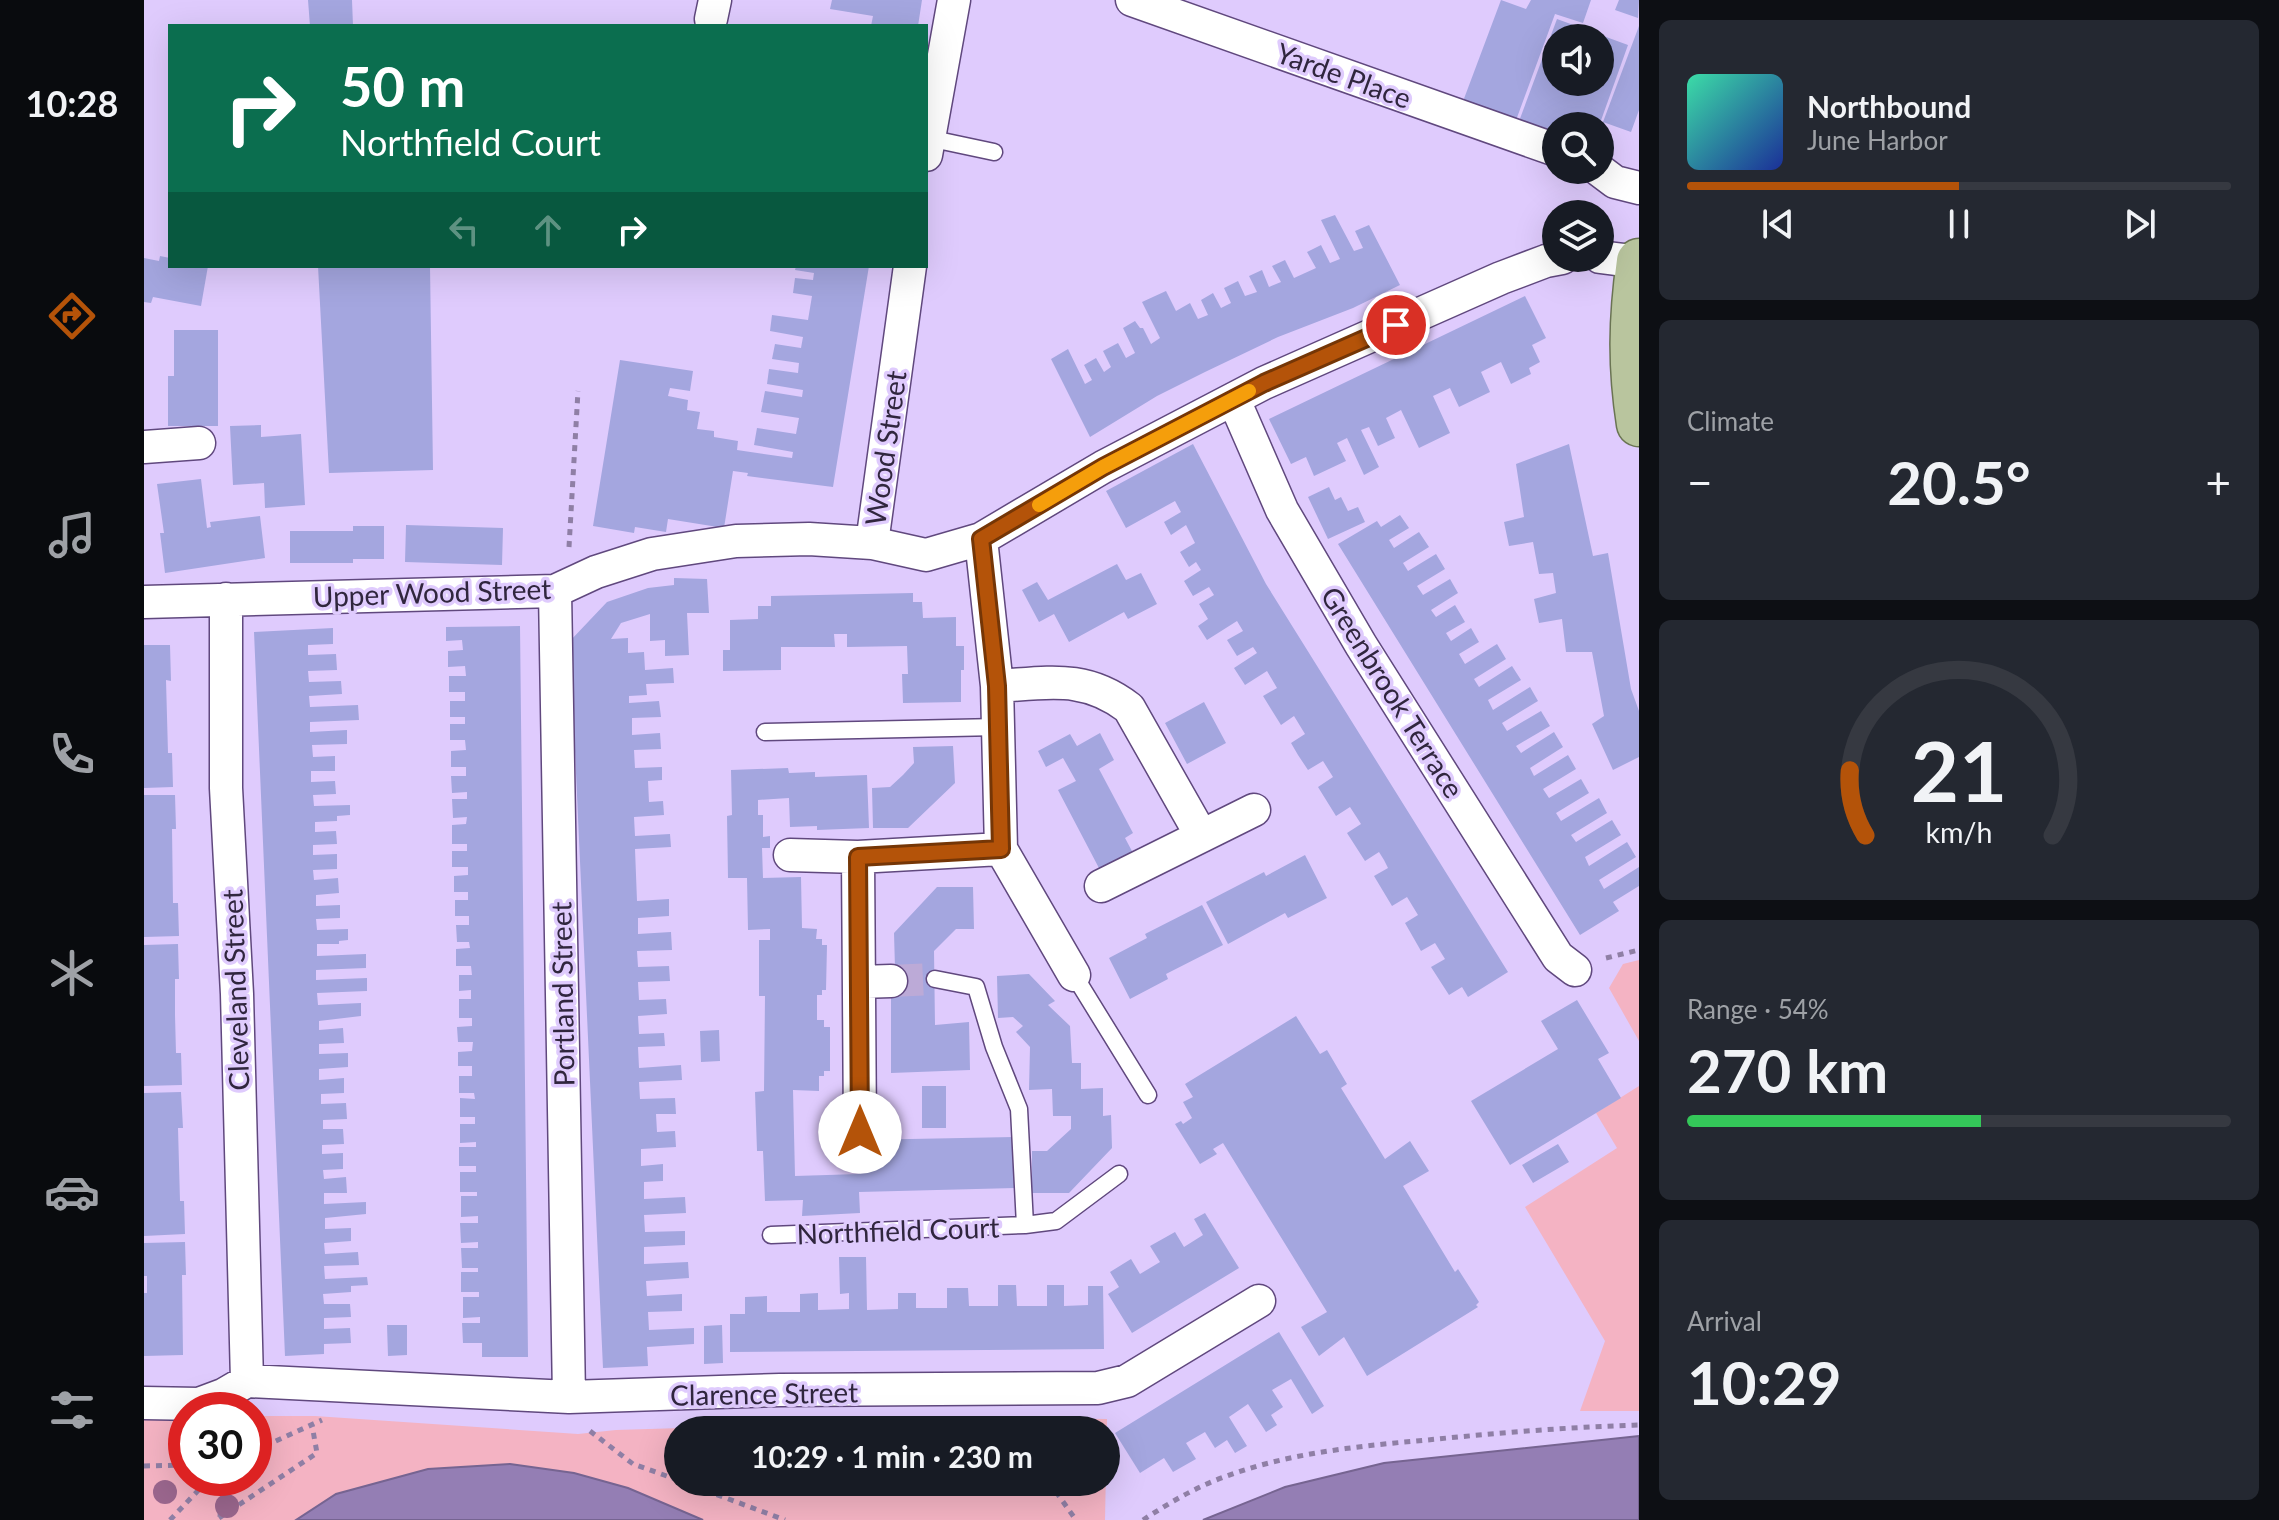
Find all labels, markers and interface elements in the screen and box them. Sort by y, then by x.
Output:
map controls [1542,24,1614,272]
button: sound [1542,24,1614,96]
street label: Yarde Place [1272,35,1416,115]
text: 50 m [340,52,465,119]
icon: right [208,56,312,160]
text: 10:28 [26,81,118,125]
text: Northbound [1807,88,1971,124]
button: search [1542,112,1614,184]
text: Northfield Court [340,120,601,164]
text: June Harbor [1807,124,1948,156]
button: layers [1542,200,1614,272]
icon: previous [1756,202,1800,246]
icon: pause [1937,202,1981,246]
icon: next [2118,202,2162,246]
icon: left [442,208,486,252]
icon: ahead [526,208,570,252]
icon: right [610,208,654,252]
icon: directions [44,288,100,344]
pin [1362,291,1430,359]
icon: arrive [1374,303,1418,347]
street label: Wood Street [857,369,913,527]
text: Climate [1687,405,1774,437]
text: 20.5° [1887,446,2031,518]
text: − [1687,456,1713,508]
text: + [2205,456,2231,508]
icon: music [44,507,100,563]
street label: Upper Wood Street [312,571,552,613]
street label: Greenbrook Terrace [1314,580,1472,804]
text: 21 [1911,720,2007,820]
icon: phone [44,726,100,782]
text: km/h [1926,815,1992,849]
street label: Cleveland Street [214,889,256,1091]
street label: Portland Street [543,901,581,1087]
icon: climate [44,945,100,1001]
text: Range · 54% [1687,993,1829,1025]
text: 270 km [1687,1034,1888,1106]
position arrow [818,1090,902,1174]
icon: car [44,1164,100,1220]
street label: Northfield Court [796,1209,1000,1251]
text: Arrival [1687,1305,1762,1337]
text: 10:29 [1687,1346,1842,1418]
street label: Clarence Street [670,1374,858,1412]
icon: filters [44,1382,100,1438]
speed limit sign: 30 [168,1392,272,1496]
text: 10:29 · 1 min · 230 m [751,1438,1033,1474]

